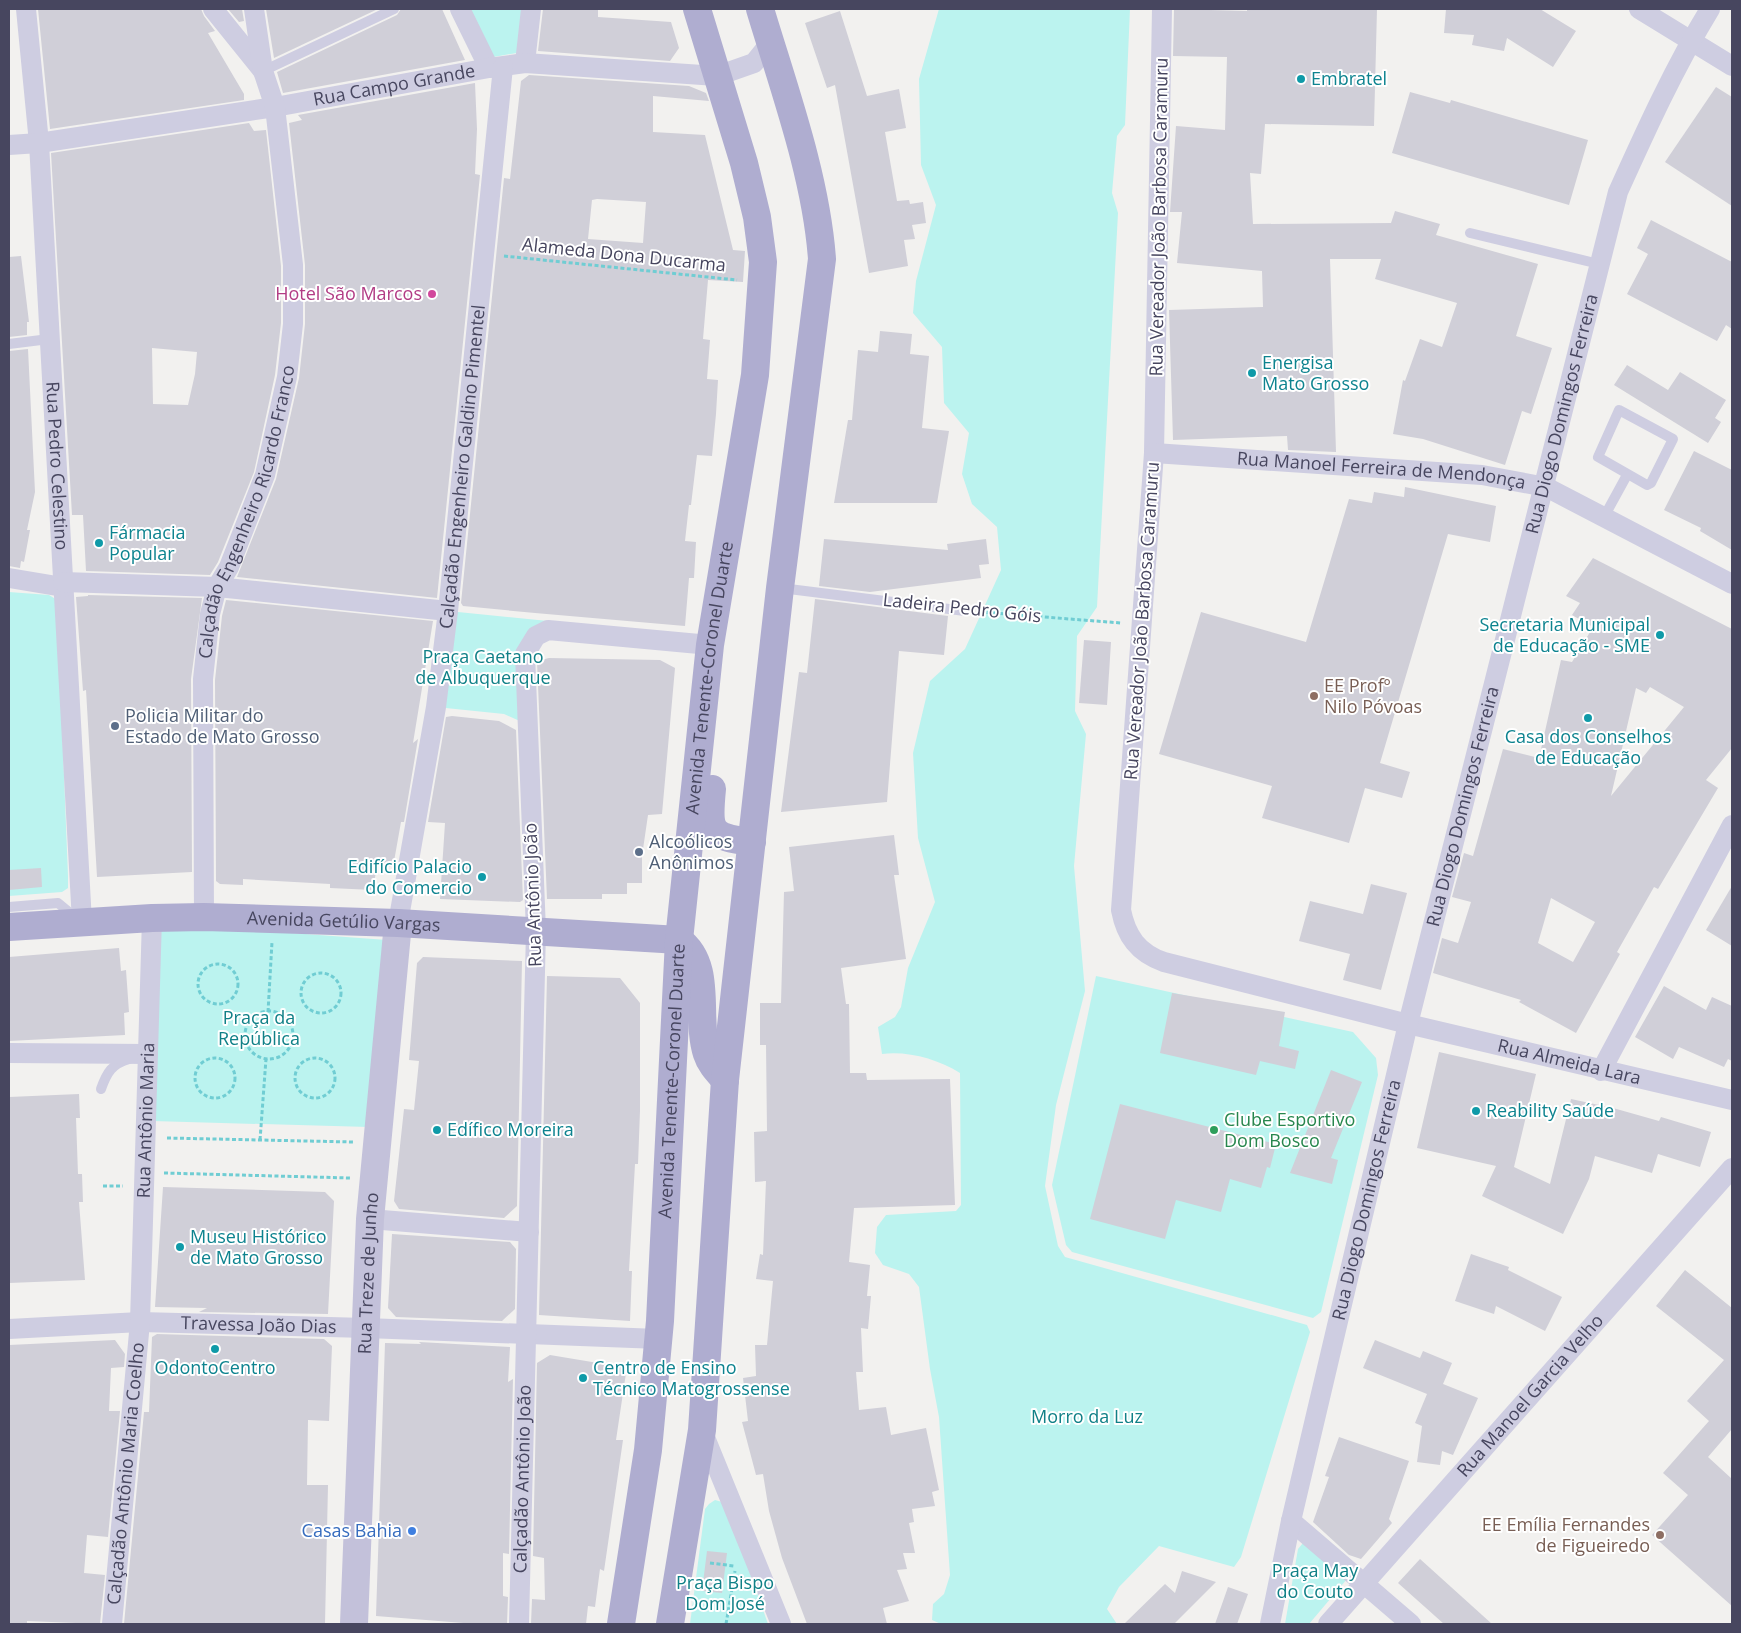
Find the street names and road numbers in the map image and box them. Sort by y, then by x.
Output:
street label: Rua Vereador João Barbosa Caramuru [1143,57,1173,377]
street label: Rua Campo Grande [311,58,477,111]
street label: Alameda Dona Ducarma [521,231,727,277]
street label: Rua Diogo Domingos Ferreira [1519,291,1603,536]
street label: Calçadão Engenheiro Galdino Pimentel [433,303,490,630]
street label: Calçadão Engenheiro Ricardo Franco [192,364,299,660]
street label: Rua Pedro Celestino [41,381,74,551]
street label: Rua Manoel Ferreira de Mendonça [1236,446,1528,494]
street label: Rua Vereador João Barbosa Caramuru [1118,461,1164,781]
street label: Avenida Tenente-Coronel Duarte [679,539,738,816]
street label: Ladeira Pedro Góis [882,587,1042,627]
street label: Rua Diogo Domingos Ferreira [1420,684,1504,929]
street label: Rua Antônio João [517,823,547,967]
street label: Avenida Getúlio Vargas [247,905,441,937]
street label: Avenida Tenente-Coronel Duarte [652,943,690,1219]
street label: Rua Almeida Lara [1495,1032,1644,1089]
street label: Rua Antônio Maria [131,1042,159,1199]
street label: Rua Diogo Domingos Ferreira [1326,1077,1406,1323]
street label: Rua Treze de Junho [352,1191,383,1355]
street label: Rua Manoel Garcia Velho [1451,1309,1608,1482]
street label: Travessa João Dias [181,1310,337,1338]
street label: Calçadão Antônio Maria Coelho [101,1341,149,1606]
street label: Calçadão Antônio João [507,1385,536,1573]

